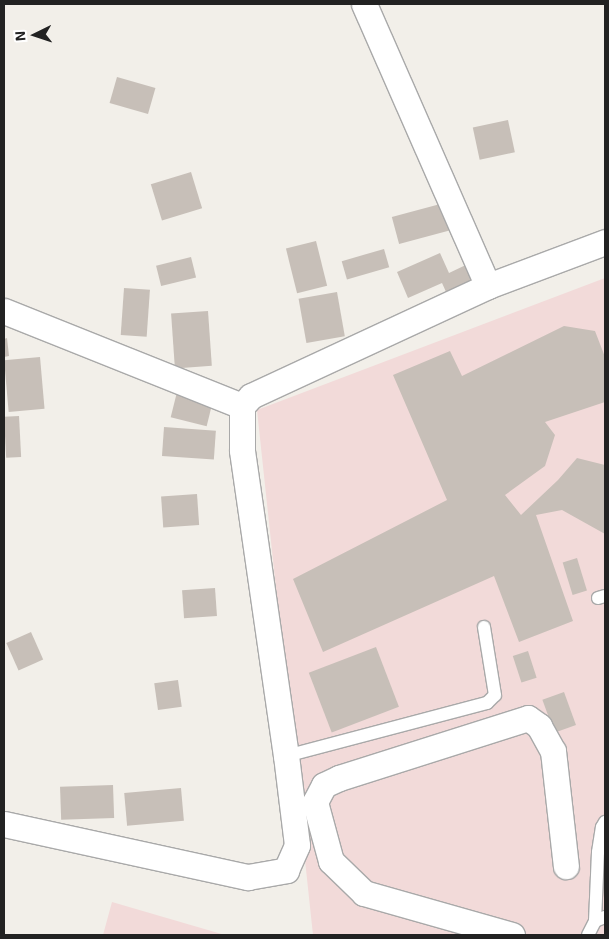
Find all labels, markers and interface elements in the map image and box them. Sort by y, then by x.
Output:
north arrow [10,10,60,60]
text: N [11,30,28,42]

